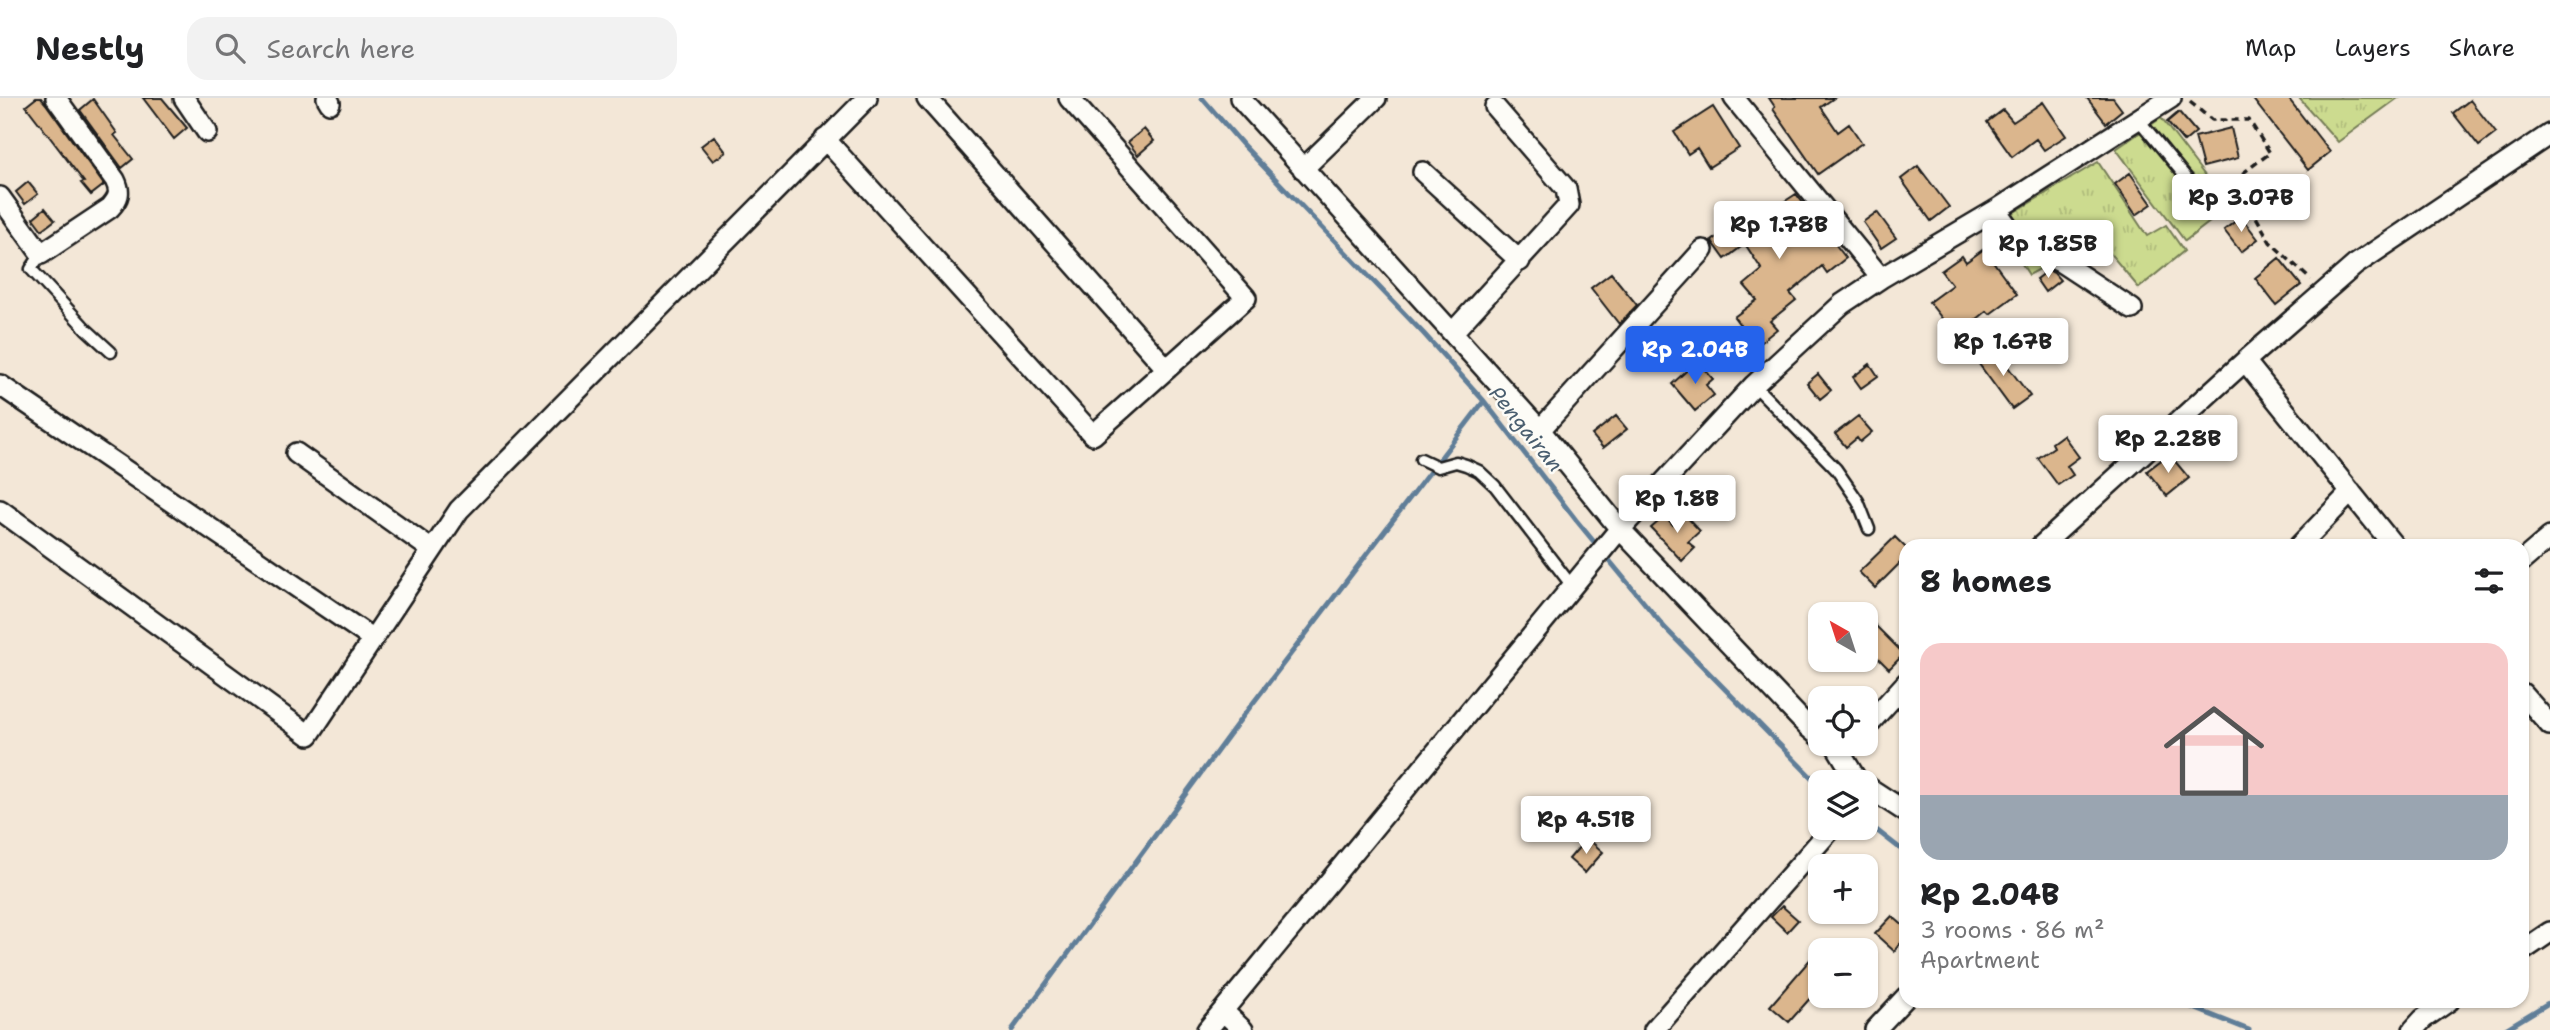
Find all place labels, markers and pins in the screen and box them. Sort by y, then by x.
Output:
pin: Rp 3.07B [2169,174,2313,234]
pin: Rp 1.78B [1707,202,1851,261]
pin: Rp 1.85B [1976,220,2120,280]
pin: Rp 1.67B [1931,318,2075,378]
pin: Rp 2.04B [1623,327,1767,386]
pin: Rp 2.28B [2096,416,2240,475]
pin: Rp 1.8B [1612,476,1742,535]
pin: Rp 4.51B [1514,796,1658,856]

